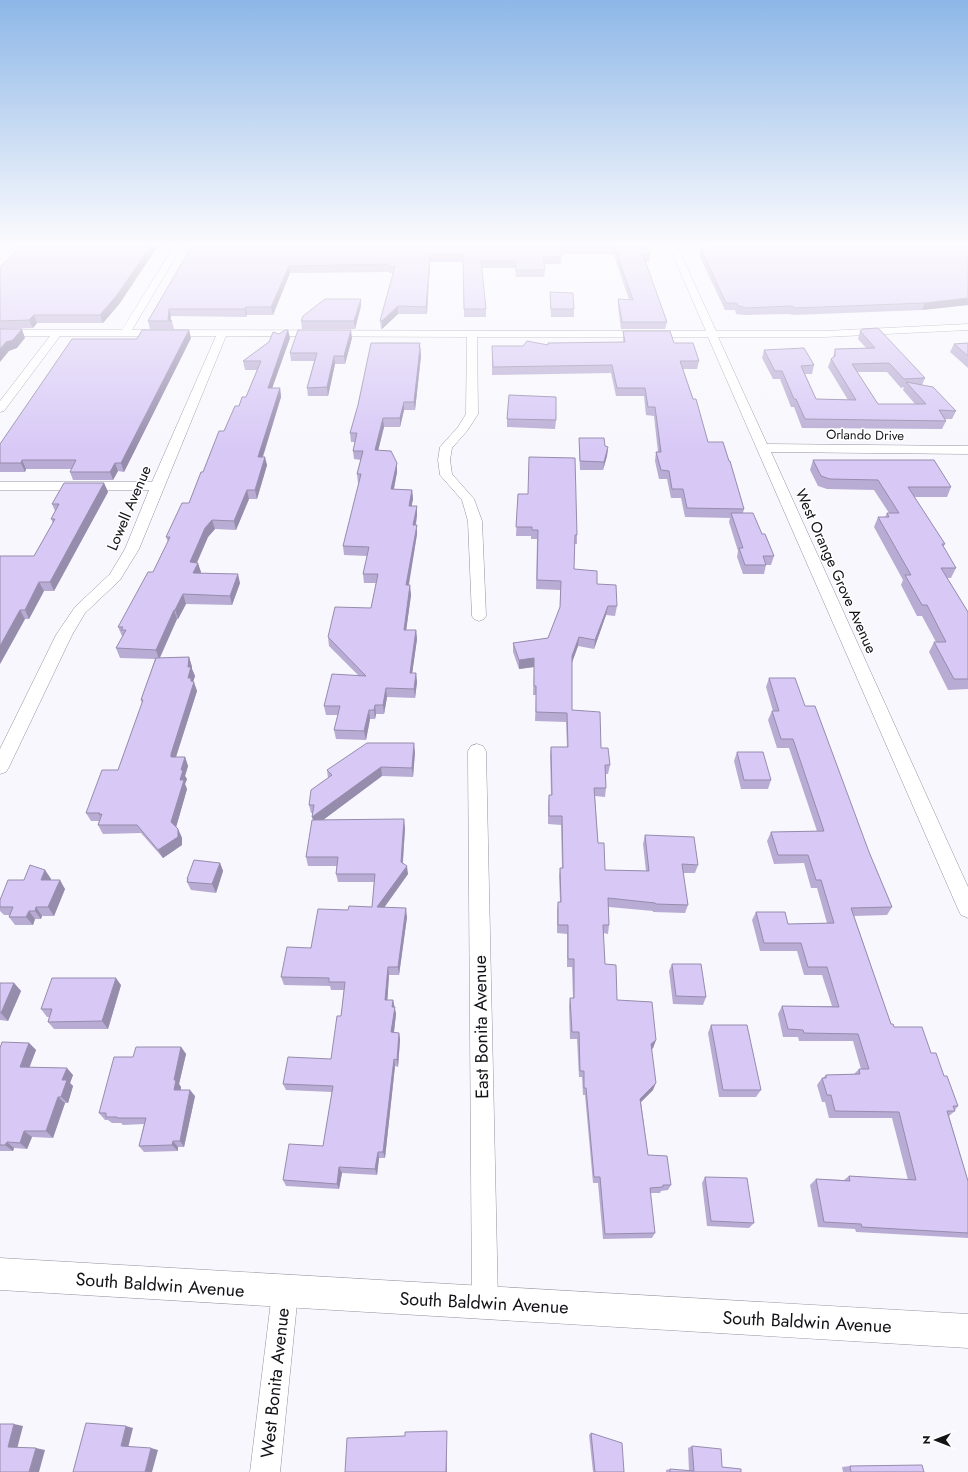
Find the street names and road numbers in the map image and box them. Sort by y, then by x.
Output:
street label: Orlando Drive [826,425,905,445]
street label: Lowell Avenue [101,462,157,554]
street label: West Orange Grove Avenue [790,485,882,657]
street label: East Bonita Avenue [467,955,495,1099]
street label: South Baldwin Avenue [75,1266,245,1304]
street label: South Baldwin Avenue [399,1286,569,1320]
street label: South Baldwin Avenue [722,1305,892,1339]
street label: West Bonita Avenue [254,1307,296,1459]

